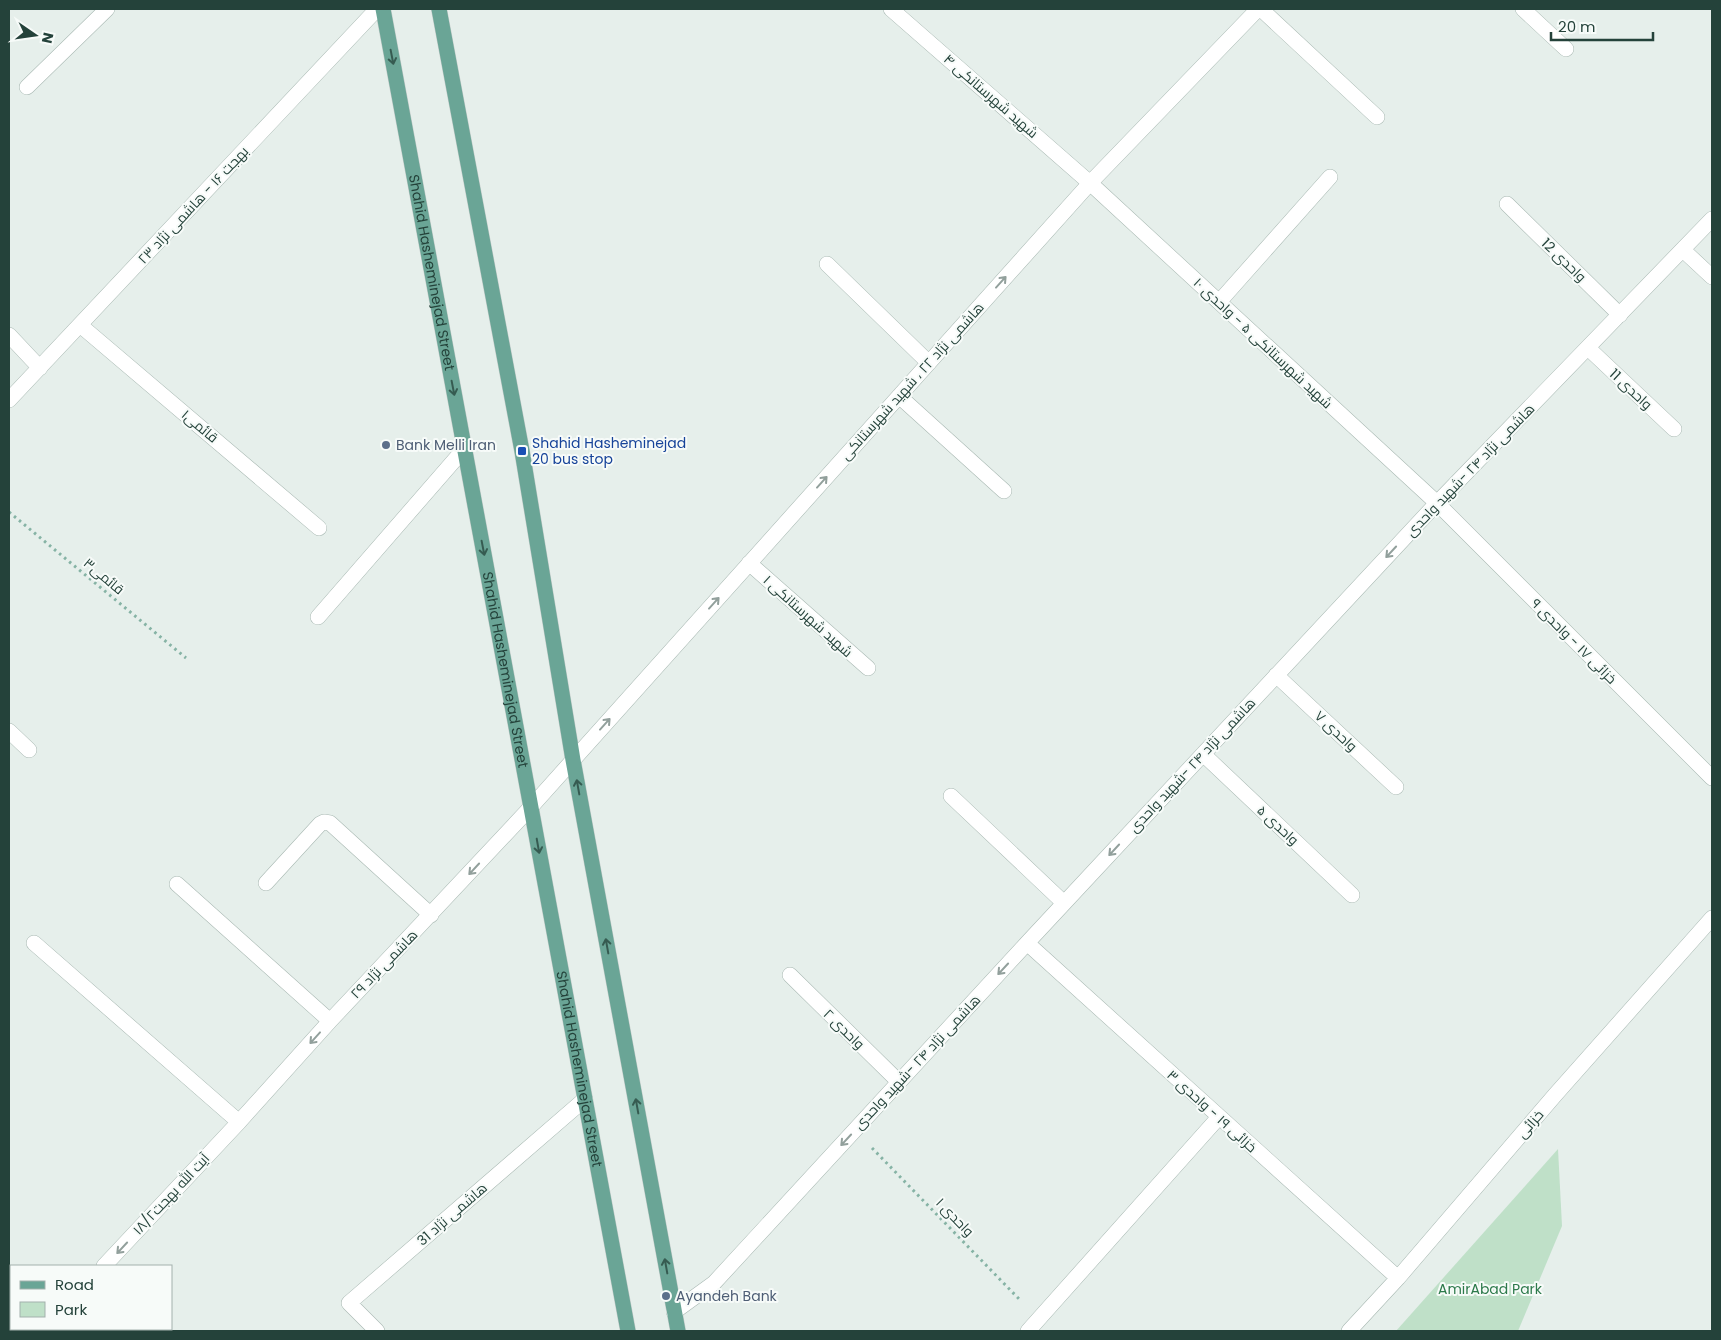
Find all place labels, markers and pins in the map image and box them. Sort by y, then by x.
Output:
place label: Shahid Hasheminejad 20 bus stop [532,433,686,469]
place label: Bank Melli Iran [396,435,496,455]
marker: Bank Melli Iran [380,439,392,451]
marker: Shahid Hasheminejad 20 bus stop [516,445,528,457]
place label: Ayandeh Bank [676,1286,778,1306]
marker: Ayandeh Bank [660,1290,672,1302]

